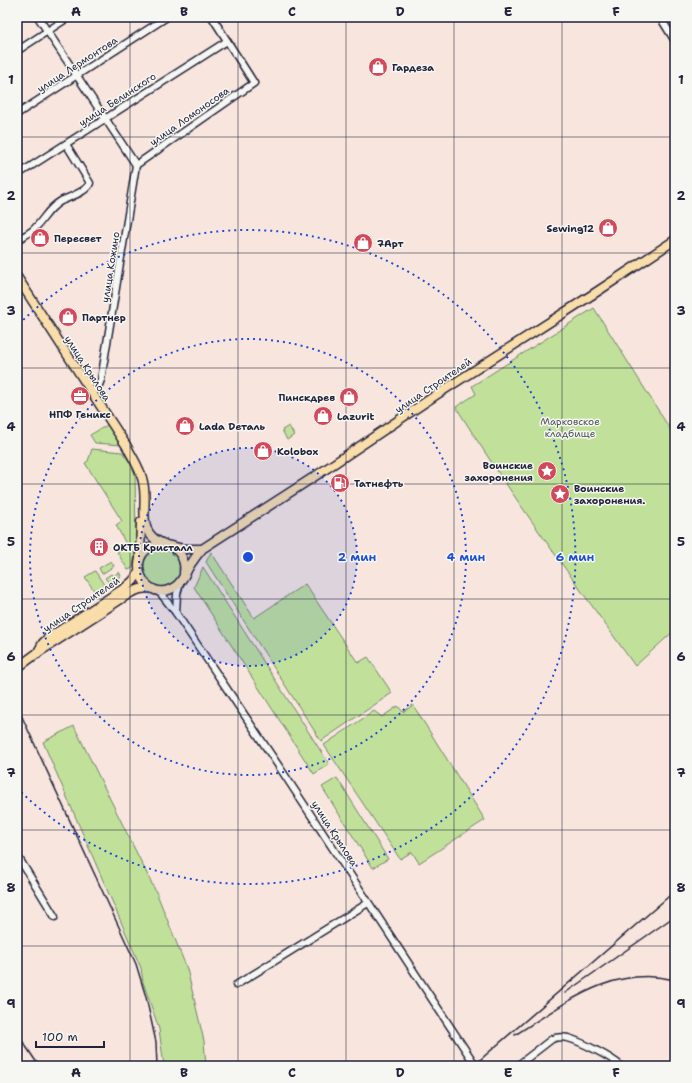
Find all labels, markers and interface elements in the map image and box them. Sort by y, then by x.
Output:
text: A [71,3,81,20]
text: B [180,3,188,20]
text: C [288,3,296,20]
text: D [395,3,405,20]
text: E [504,3,513,20]
text: F [612,3,620,20]
street label: улица Лермонтова [35,33,121,95]
shop icon: Гардеза [367,56,389,78]
place label: Гардеза [392,61,434,74]
street label: улица Белинского [76,70,158,129]
text: 1 [8,71,14,88]
text: 1 [678,71,684,88]
street label: улица Ломоносова [147,84,232,149]
text: 2 [6,187,16,204]
text: 2 [676,187,686,204]
shop icon: Sewing12 [597,217,619,239]
place label: Sewing12 [547,222,594,235]
shop icon: Пересвет [29,227,51,249]
street label: улица Кожино [98,231,122,303]
place label: Пересвет [54,232,102,245]
shop icon: 7Арт [352,232,374,254]
place label: 7Арт [377,237,403,250]
text: 3 [6,302,16,319]
text: 3 [676,302,686,319]
shop icon: Партнер [57,306,79,328]
place label: Партнер [82,311,126,324]
street label: улица Крылова [62,333,114,404]
street label: улица Строителей [392,355,475,416]
office icon: НПФ Геникс [69,385,91,407]
shop icon: Пинскдрев [338,386,360,408]
place label: Пинскдрев [279,391,335,404]
shop icon: Lazurit [312,405,334,427]
place label: НПФ Геникс [49,408,111,421]
place label: Lazurit [337,410,375,423]
shop icon: Lada Dеталь [174,415,196,437]
park label: Марковское кладбище [540,415,600,440]
text: 4 [6,418,16,435]
text: 4 [676,418,686,435]
place label: Lada Dеталь [199,420,266,433]
shop icon: Kolobox [252,440,274,462]
place label: Kolobox [277,445,319,458]
place label: Воинские захоронения [465,459,533,484]
place icon: Воинские захоронения [536,460,558,482]
fuel station icon: Татнефть [329,472,351,494]
place label: Татнефть [354,477,404,490]
place label: Воинские захоронения. [574,482,645,507]
place icon: Воинские захоронения. [549,483,571,505]
text: 5 [7,533,15,550]
text: 5 [677,533,685,550]
building icon: ОКТБ Кристалл [88,536,110,558]
place label: ОКТБ Кристалл [113,541,193,554]
text: 2 мин [338,549,376,565]
text: 4 мин [447,549,485,565]
text: 6 мин [556,549,594,565]
centre of rings [241,550,255,564]
street label: улица Строителей [40,574,123,635]
text: 6 [6,648,16,665]
text: 6 [676,648,686,665]
text: 7 [6,764,16,781]
text: 7 [676,764,686,781]
street label: улица Крылова [309,798,361,869]
text: 8 [6,879,16,896]
text: 8 [676,879,686,896]
text: 9 [6,995,16,1012]
text: 9 [676,995,686,1012]
scale bar [36,1023,104,1049]
text: 100 m [42,1029,78,1045]
text: A [71,1064,81,1081]
text: B [180,1064,188,1081]
text: C [288,1064,296,1081]
text: D [395,1064,405,1081]
text: E [504,1064,513,1081]
text: F [612,1064,620,1081]

